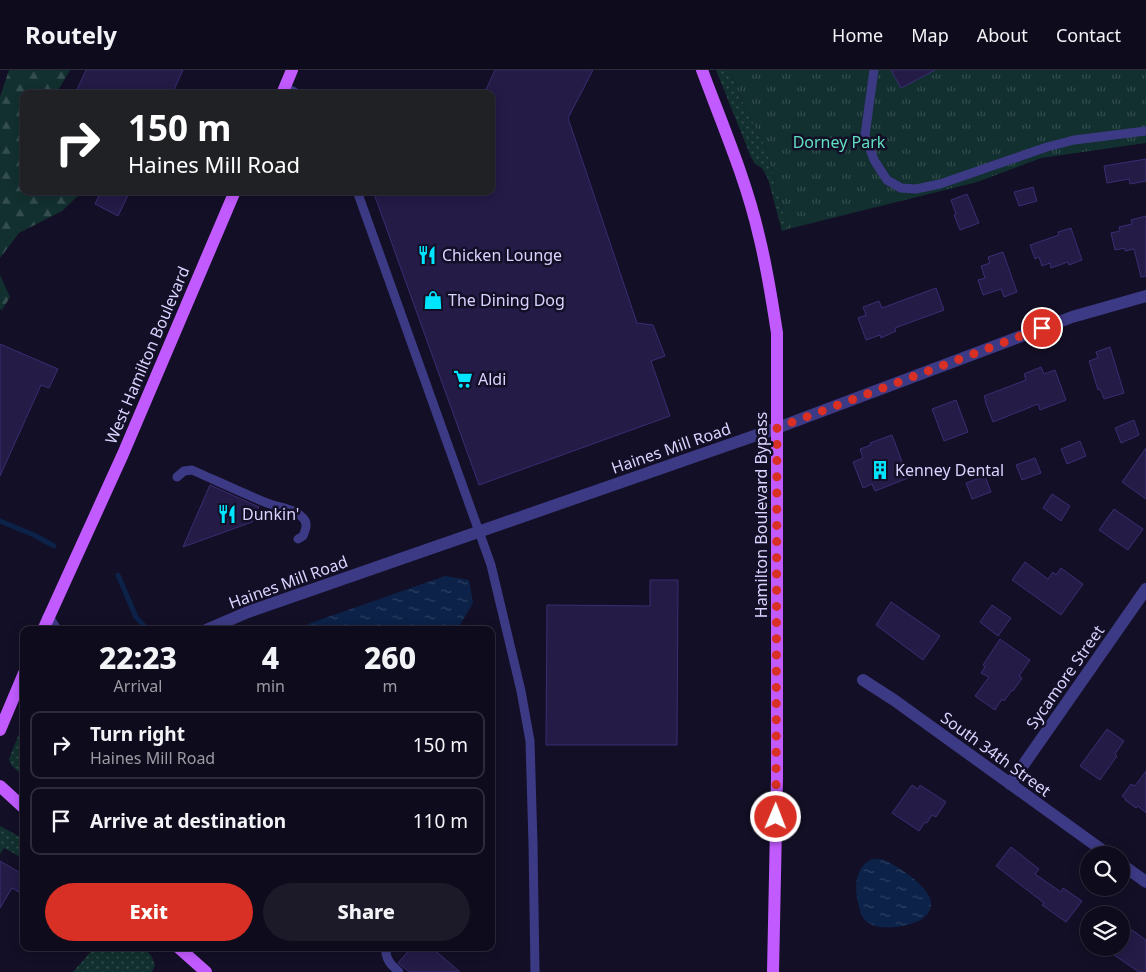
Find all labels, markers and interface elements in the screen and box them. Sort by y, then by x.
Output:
text: Routely [25,18,117,51]
text: Home [832,23,883,47]
text: Map [911,23,949,47]
text: About [977,23,1028,47]
text: Contact [1056,23,1121,47]
text: 150 m [128,104,231,151]
icon: right [45,110,110,175]
park label: Dorney Park [793,131,886,153]
text: Haines Mill Road [128,149,300,179]
restaurant icon: Chicken Lounge [416,244,438,266]
place label: Chicken Lounge [442,244,562,266]
street label: West Hamilton Boulevard [100,263,194,447]
shop icon: The Dining Dog [422,289,444,311]
place label: The Dining Dog [448,289,565,311]
pin [1021,307,1063,349]
icon: arrive [1028,314,1056,342]
supermarket icon: Aldi [452,368,474,390]
place label: Aldi [478,368,506,390]
street label: Hamilton Boulevard Bypass [750,412,772,618]
street label: Haines Mill Road [608,417,734,479]
building icon: Kenney Dental [869,459,891,481]
place label: Kenney Dental [895,459,1004,481]
restaurant icon: Dunkin' [216,503,238,525]
place label: Dunkin' [242,503,299,525]
street label: Haines Mill Road [225,550,351,614]
street label: Sycamore Street [1021,620,1109,733]
text: 22:23 [99,637,177,678]
text: 4 [262,637,279,678]
text: 260 [364,637,416,678]
text: Arrival [114,675,162,697]
text: min [256,675,285,697]
text: m [382,675,397,697]
street label: South 34th Street [937,707,1056,802]
text: Turn right [90,721,185,747]
icon: right [47,731,75,759]
text: 150 m [413,732,468,758]
text: Haines Mill Road [90,747,215,769]
position arrow [749,790,801,842]
icon: arrive [47,807,75,835]
text: Arrive at destination [90,808,286,834]
text: 110 m [413,808,468,834]
map controls [1080,846,1130,956]
button: search [1080,846,1130,896]
button: Exit [45,883,253,941]
button: Share [263,883,470,941]
button: layers [1080,906,1130,956]

